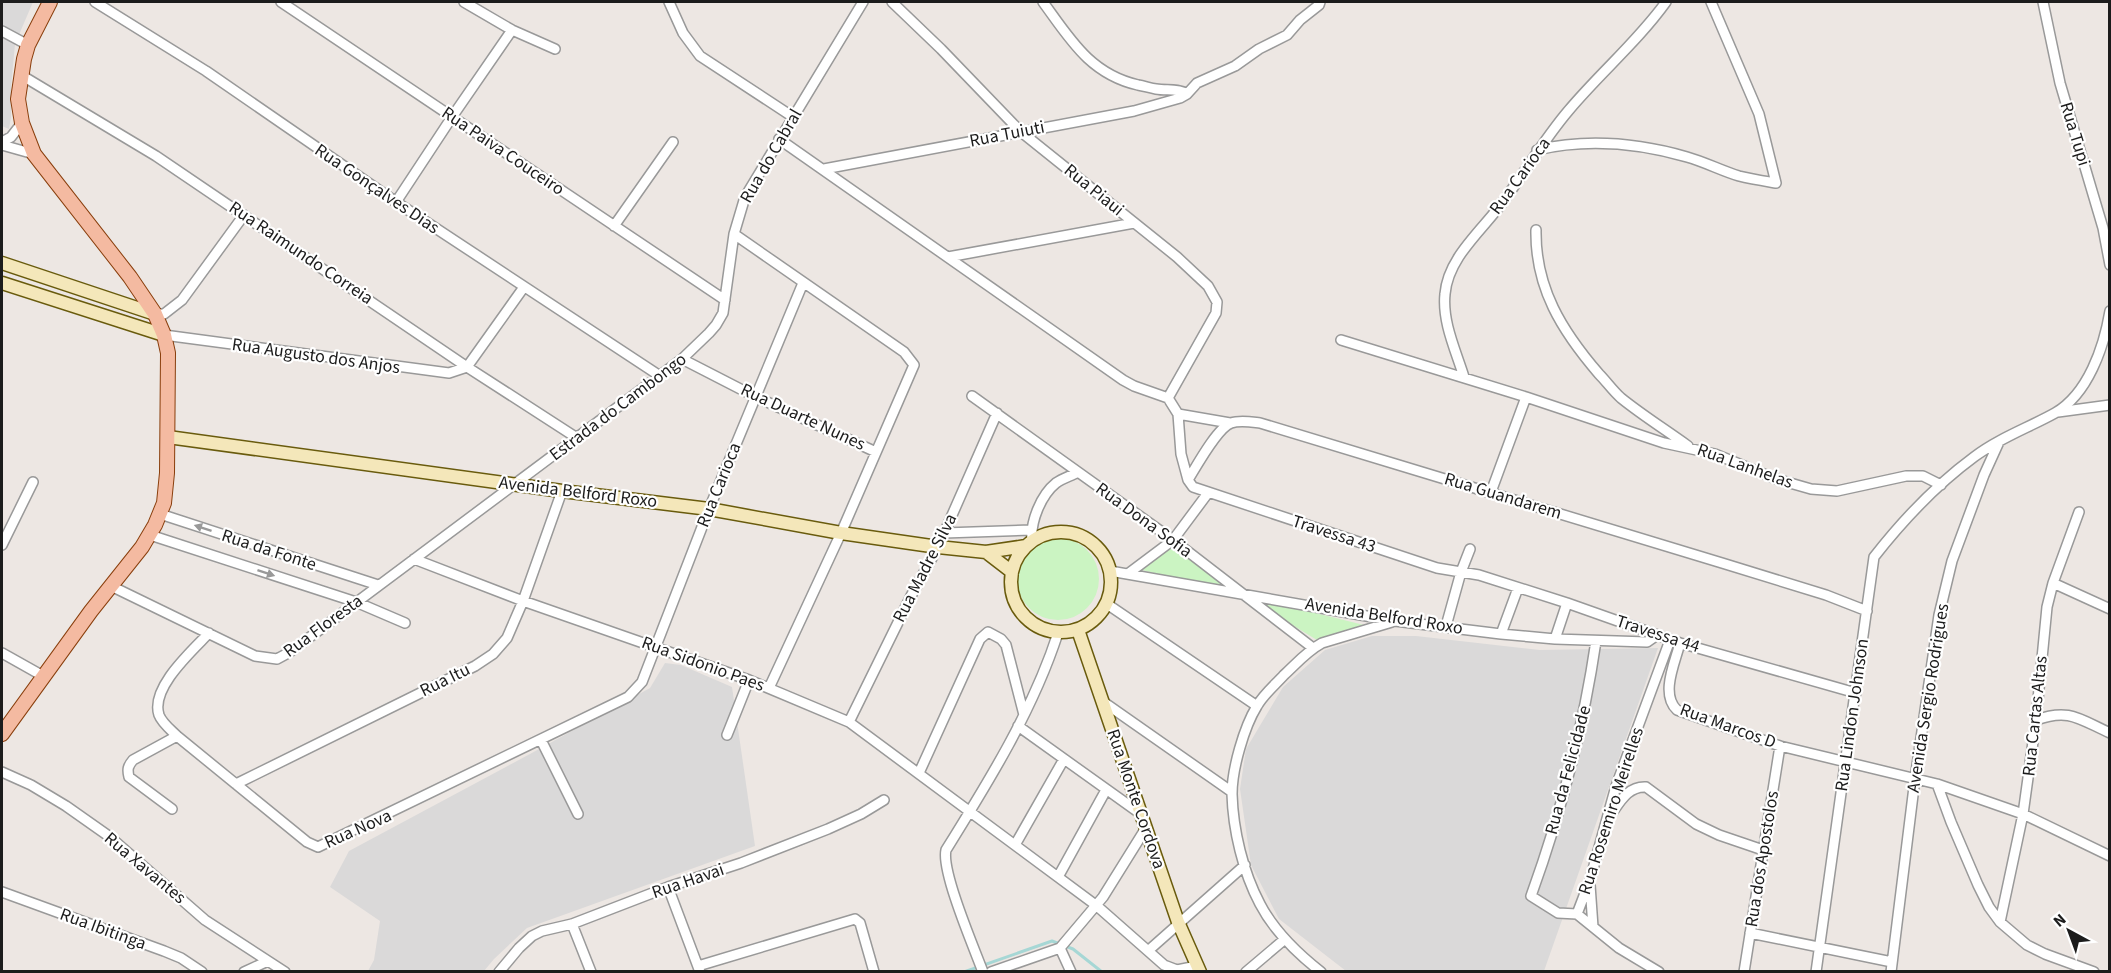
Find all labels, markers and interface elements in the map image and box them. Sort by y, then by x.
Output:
street label: Rua Tupi [2053,99,2097,169]
street label: Rua Paiva Couceiro [437,101,569,201]
street label: Rua do Cabral [734,104,808,208]
street label: Rua Tuiuti [967,114,1047,154]
street label: Rua Carioca [1484,132,1556,220]
street label: Rua Gonçalves Dias [310,138,444,240]
street label: Rua Piaui [1059,158,1129,222]
street label: Rua Raimundo Correia [224,195,378,311]
street label: Rua Augusto dos Anjos [230,332,402,380]
street label: Estrada do Cambongo [544,347,692,467]
street label: Rua Duarte Nunes [737,377,869,457]
street label: Rua Lanhelas [1694,437,1796,495]
street label: Rua Carioca [691,439,747,531]
street label: Rua Guandarem [1441,466,1565,526]
street label: Avenida Belford Roxo [497,470,659,514]
street label: Rua Dona Sofia [1090,476,1198,564]
street label: Rua Madre Silva [887,509,963,627]
street label: Travessa 43 [1289,509,1379,559]
one-way arrow [194,523,212,532]
street label: Rua da Fonte [218,523,320,577]
one-way arrow [257,568,275,578]
street label: Rua Floresta [278,589,368,663]
street label: Avenida Belford Roxo [1303,591,1465,641]
street label: Avenida Sergio Rodrigues [1901,602,1955,794]
street label: Travessa 44 [1613,609,1703,659]
street label: Rua Sidonio Paes [638,630,768,698]
street label: Rua Lindon Johnson [1829,637,1875,793]
street label: Rua Cartas Altas [2016,655,2054,777]
street label: Rua Itu [416,657,474,703]
street label: Rua Marcos D [1676,697,1780,755]
street label: Rua da Felicidade [1539,703,1597,837]
street label: Rua Rosemiro Meirelles [1572,724,1650,898]
street label: Rua Monte Cordova [1100,726,1172,872]
street label: Rua dos Apostolos [1739,789,1785,929]
street label: Rua Nova [320,803,396,855]
street label: Rua Xavantes [99,826,191,910]
street label: Rua Havai [648,857,728,905]
north arrow [2039,901,2099,961]
street label: Rua Ibitinga [56,902,150,956]
text: N [2049,909,2071,932]

